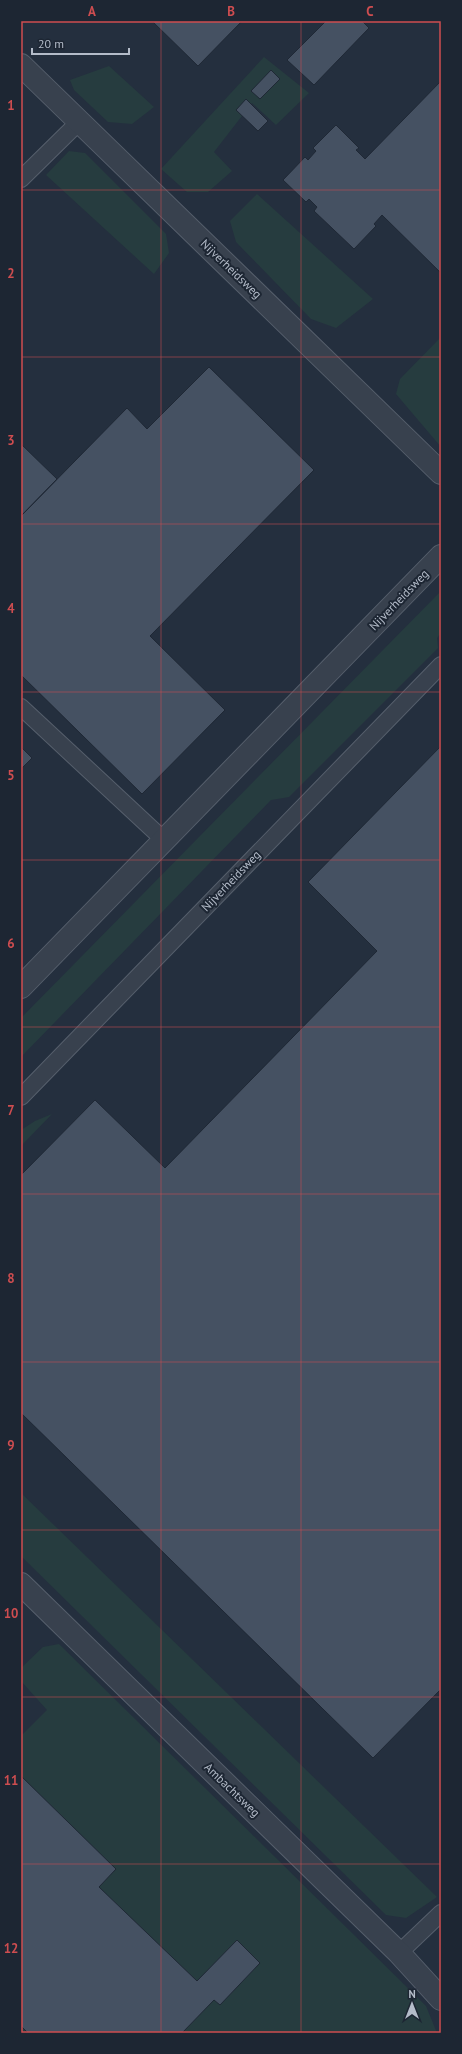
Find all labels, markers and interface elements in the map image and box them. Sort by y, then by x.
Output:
text: A [88,3,96,20]
text: B [227,3,235,20]
text: C [366,3,374,20]
scale bar [32,30,129,56]
text: 20 m [38,36,64,51]
text: 1 [7,97,15,114]
street label: Nijverheidsweg [198,236,265,301]
text: 2 [7,265,15,282]
text: 3 [7,432,15,449]
street label: Nijverheidsweg [366,566,431,633]
text: 4 [7,600,15,617]
text: 5 [7,767,15,784]
street label: Nijverheidsweg [198,847,263,914]
text: 6 [7,935,15,952]
text: 7 [7,1102,15,1119]
text: 8 [7,1270,15,1287]
text: 9 [7,1437,15,1454]
text: 10 [4,1605,18,1622]
street label: Ambachtsweg [201,1759,263,1820]
text: 11 [4,1772,18,1789]
text: 12 [4,1940,18,1957]
north arrow [392,1984,432,2024]
text: N [408,1987,416,2001]

